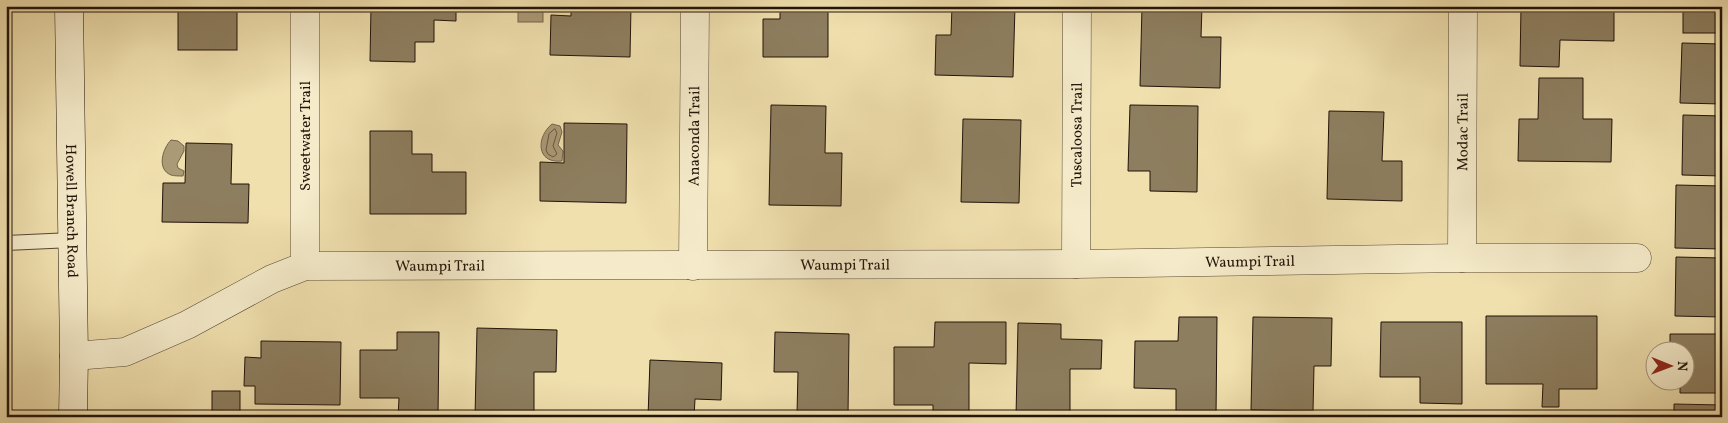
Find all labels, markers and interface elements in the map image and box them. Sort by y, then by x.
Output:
street label: Sweetwater Trail [296,81,317,191]
street label: Tuscaloosa Trail [1067,82,1089,188]
street label: Anaconda Trail [685,86,706,186]
street label: Modac Trail [1453,93,1475,171]
street label: Howell Branch Road [59,144,82,278]
street label: Waumpi Trail [1205,252,1295,274]
street label: Waumpi Trail [800,255,890,277]
street label: Waumpi Trail [395,257,485,278]
north arrow [1646,340,1696,390]
text: N [1672,361,1691,371]

